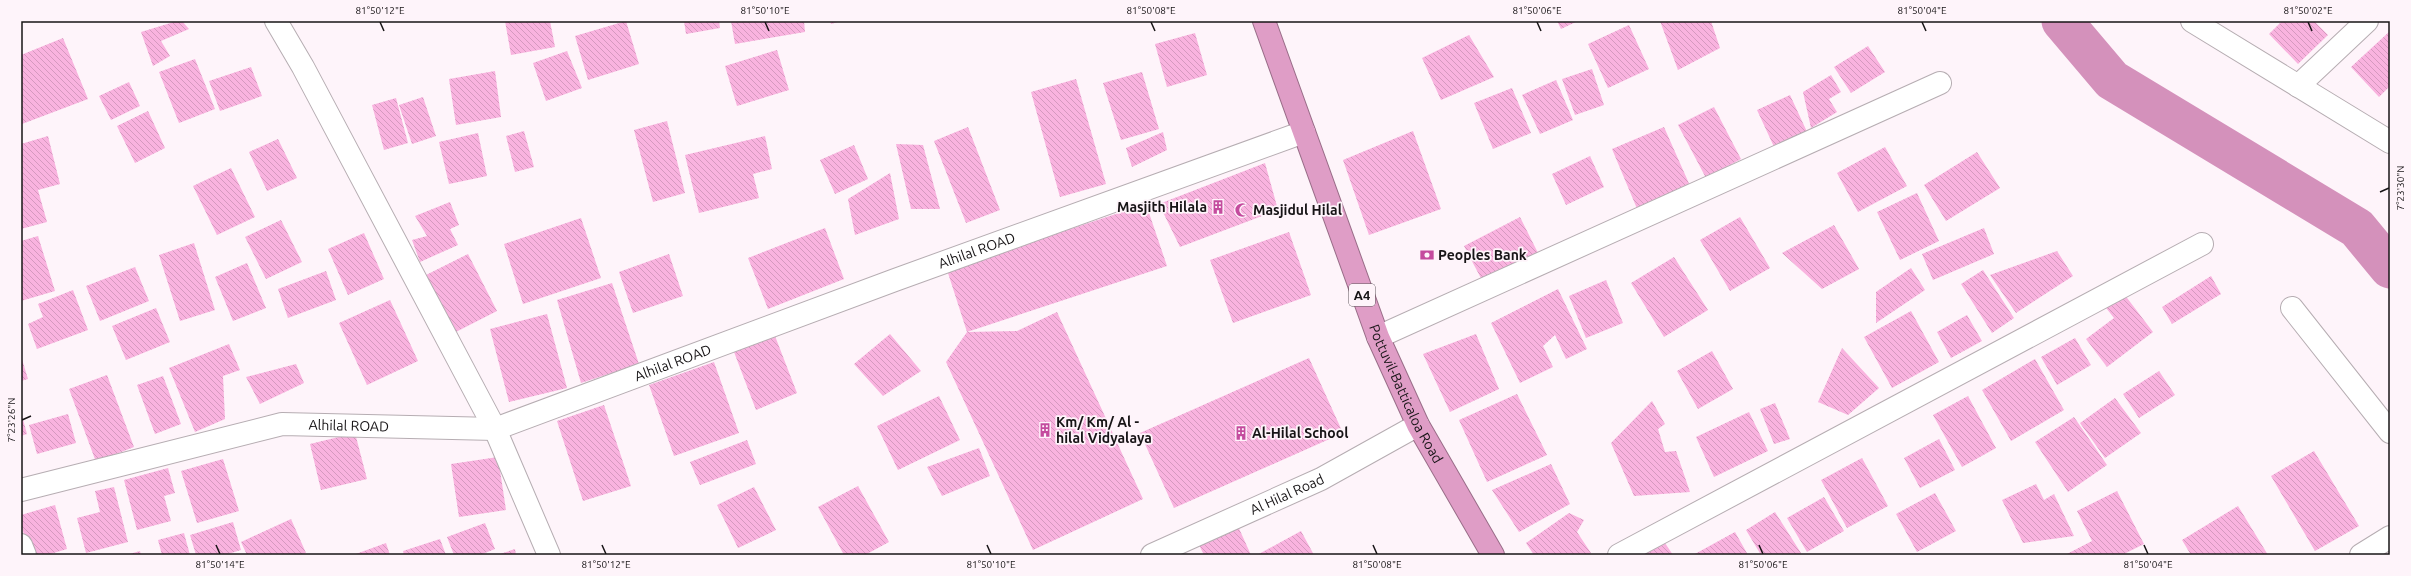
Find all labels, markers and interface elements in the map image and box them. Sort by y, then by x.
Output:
text: 81°50'12"E [355,5,405,16]
text: 81°50'10"E [740,5,790,16]
text: 81°50'08"E [1126,5,1176,16]
text: 81°50'06"E [1512,5,1562,16]
text: 81°50'04"E [1897,5,1947,16]
text: 81°50'02"E [2283,5,2333,16]
text: 7°23'30"N [2395,166,2406,210]
place label: Masjith Hilala [1117,199,1207,215]
building icon: Masjith Hilala [1210,199,1226,215]
mosque icon: Masjidul Hilal [1234,202,1250,218]
place label: Masjidul Hilal [1253,202,1342,218]
street label: Alhilal ROAD [936,229,1017,272]
bank icon: Peoples Bank [1419,247,1435,263]
place label: Peoples Bank [1438,247,1527,263]
road number: A4 [1349,284,1375,306]
street label: Pottuvil-Batticaloa Road [1366,322,1446,466]
street label: Alhilal ROAD [632,341,713,384]
text: 7°23'26"N [6,398,17,442]
place label: Km/ Km/ Al - hilal Vidyalaya [1056,414,1152,446]
street label: Alhilal ROAD [308,417,389,435]
building icon: Km/ Km/ Al - hilal Vidyalaya [1037,422,1053,438]
building icon: Al-Hilal School [1233,425,1249,441]
place label: Al-Hilal School [1252,425,1348,441]
street label: Al Hilal Road [1248,471,1326,518]
text: 81°50'14"E [195,559,245,570]
text: 81°50'12"E [581,559,631,570]
text: 81°50'10"E [966,559,1016,570]
text: 81°50'08"E [1352,559,1402,570]
text: 81°50'06"E [1738,559,1788,570]
text: 81°50'04"E [2123,559,2173,570]

